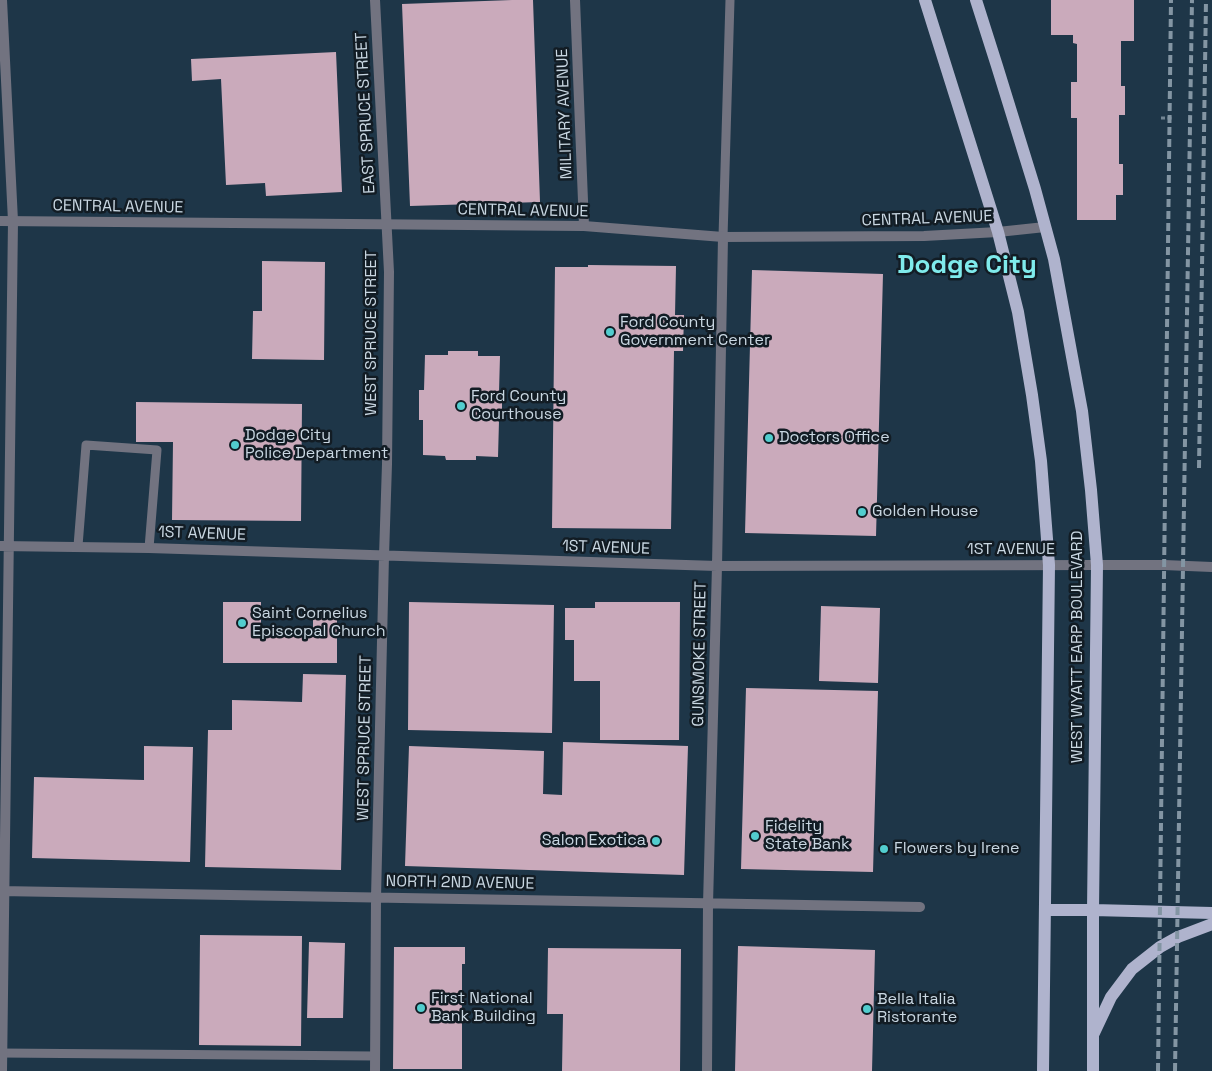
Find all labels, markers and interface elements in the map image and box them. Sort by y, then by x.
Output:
street label: EAST SPRUCE STREET [352,32,380,194]
street label: MILITARY AVENUE [553,48,577,180]
street label: CENTRAL AVENUE [52,196,184,218]
street label: CENTRAL AVENUE [457,200,589,222]
street label: CENTRAL AVENUE [861,207,993,231]
street label: WEST SPRUCE STREET [362,250,382,416]
district label: Dodge City [897,250,1037,282]
place label: Ford County Government Center [620,313,770,351]
marker: Ford County Government Center [604,326,616,338]
place label: Ford County Courthouse [471,387,566,425]
marker: Ford County Courthouse [455,400,467,412]
place label: Dodge City Police Department [245,426,388,464]
place label: Doctors Office [779,428,890,448]
marker: Doctors Office [763,432,775,444]
marker: Dodge City Police Department [229,439,241,451]
place label: Golden House [872,502,978,522]
marker: Golden House [856,506,868,518]
street label: 1ST AVENUE [158,523,246,545]
street label: WEST WYATT EARP BOULEVARD [1068,531,1088,763]
street label: 1ST AVENUE [562,537,650,559]
street label: 1ST AVENUE [967,540,1055,560]
street label: GUNSMOKE STREET [689,581,711,727]
place label: Saint Cornelius Episcopal Church [252,604,386,642]
marker: Saint Cornelius Episcopal Church [236,617,248,629]
street label: WEST SPRUCE STREET [354,655,376,821]
place label: Fidelity State Bank [765,817,850,855]
marker: Fidelity State Bank [749,830,761,842]
place label: Salon Exotica [542,831,646,851]
marker: Salon Exotica [650,835,662,847]
place label: Flowers by Irene [894,839,1019,859]
marker: Flowers by Irene [878,843,890,855]
street label: NORTH 2ND AVENUE [385,872,535,894]
place label: First National Bank Building [431,989,536,1027]
place label: Bella Italia Ristorante [877,990,957,1028]
marker: First National Bank Building [415,1002,427,1014]
marker: Bella Italia Ristorante [861,1003,873,1015]

